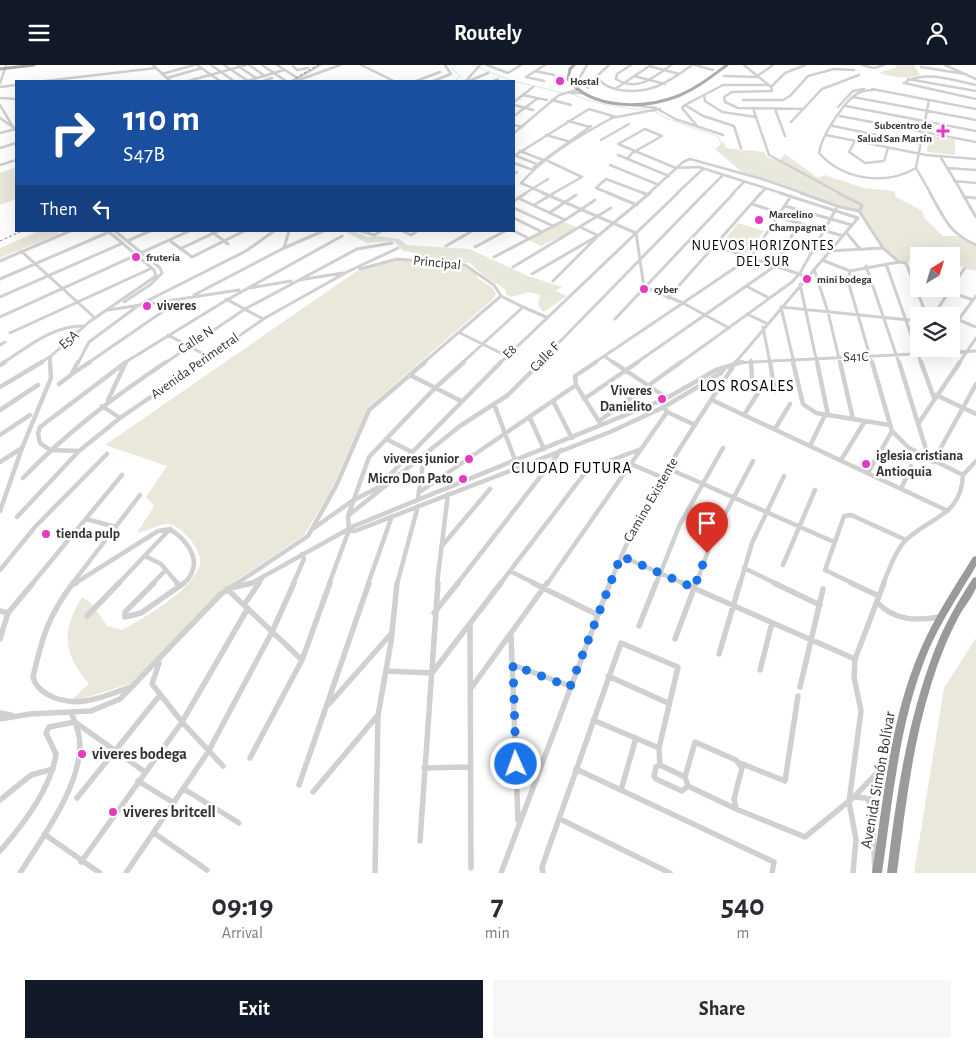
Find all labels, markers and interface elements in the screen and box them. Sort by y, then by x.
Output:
icon: menu [25,19,53,47]
icon: person [923,19,951,47]
text: Routely [454,22,522,44]
marker: Hostal [554,75,566,87]
place label: Hostal [570,76,599,87]
icon: right [40,100,105,165]
text: 110 m [123,102,200,137]
place label: Subcentro de Salud San Martín [857,120,932,144]
marker: Subcentro de Salud San Martín [936,124,950,138]
text: S47B [123,143,165,165]
icon: left [88,195,116,223]
text: Then [40,200,78,219]
place label: Marcelino Champagnat [769,209,826,233]
marker: Marcelino Champagnat [753,214,765,226]
district label: NUEVOS HORIZONTES DEL SUR [691,239,835,269]
north arrow [910,247,960,297]
map controls [910,247,960,357]
marker: fruteria [130,251,142,263]
place label: fruteria [146,252,181,263]
street label: Principal [412,254,462,272]
marker: mini bodega [801,273,813,285]
place label: mini bodega [817,274,873,285]
marker: cyber [638,283,650,295]
place label: cyber [654,284,678,295]
place label: viveres [157,299,196,313]
marker: viveres [141,300,153,312]
button: layers [910,307,960,357]
street label: Calle N [176,324,216,356]
street label: E5A [57,328,81,352]
street label: Avenida Perimetral [148,330,242,402]
street label: Calle F [528,339,563,375]
street label: E8 [500,342,520,362]
street label: S41C [843,350,869,364]
district label: LOS ROSALES [699,378,795,394]
place label: Viveres Danielito [600,384,652,414]
marker: Viveres Danielito [656,393,668,405]
place label: iglesia cristiana Antioquia [876,449,963,479]
place label: viveres junior [383,452,459,466]
marker: viveres junior [463,453,475,465]
street label: Camino Existente [621,455,681,545]
marker: iglesia cristiana Antioquia [860,458,872,470]
district label: CIUDAD FUTURA [512,460,632,476]
place label: Micro Don Pato [368,472,453,486]
marker: Micro Don Pato [457,473,469,485]
pin [686,502,728,553]
icon: arrive [693,509,721,537]
place label: tienda pulp [56,527,120,541]
marker: tienda pulp [40,528,52,540]
street label: Avenida Simón Bolívar [858,709,898,850]
position arrow [489,737,541,789]
place label: viveres bodega [92,746,187,762]
marker: viveres bodega [76,748,88,760]
place label: viveres britcell [123,804,216,820]
marker: viveres britcell [107,806,119,818]
text: 09:19 [211,891,274,921]
text: 7 [491,891,504,921]
text: 540 [721,891,765,921]
text: Arrival [222,925,263,941]
text: min [485,925,510,941]
text: m [736,925,749,941]
button: Exit [25,980,483,1038]
button: Share [493,980,951,1038]

